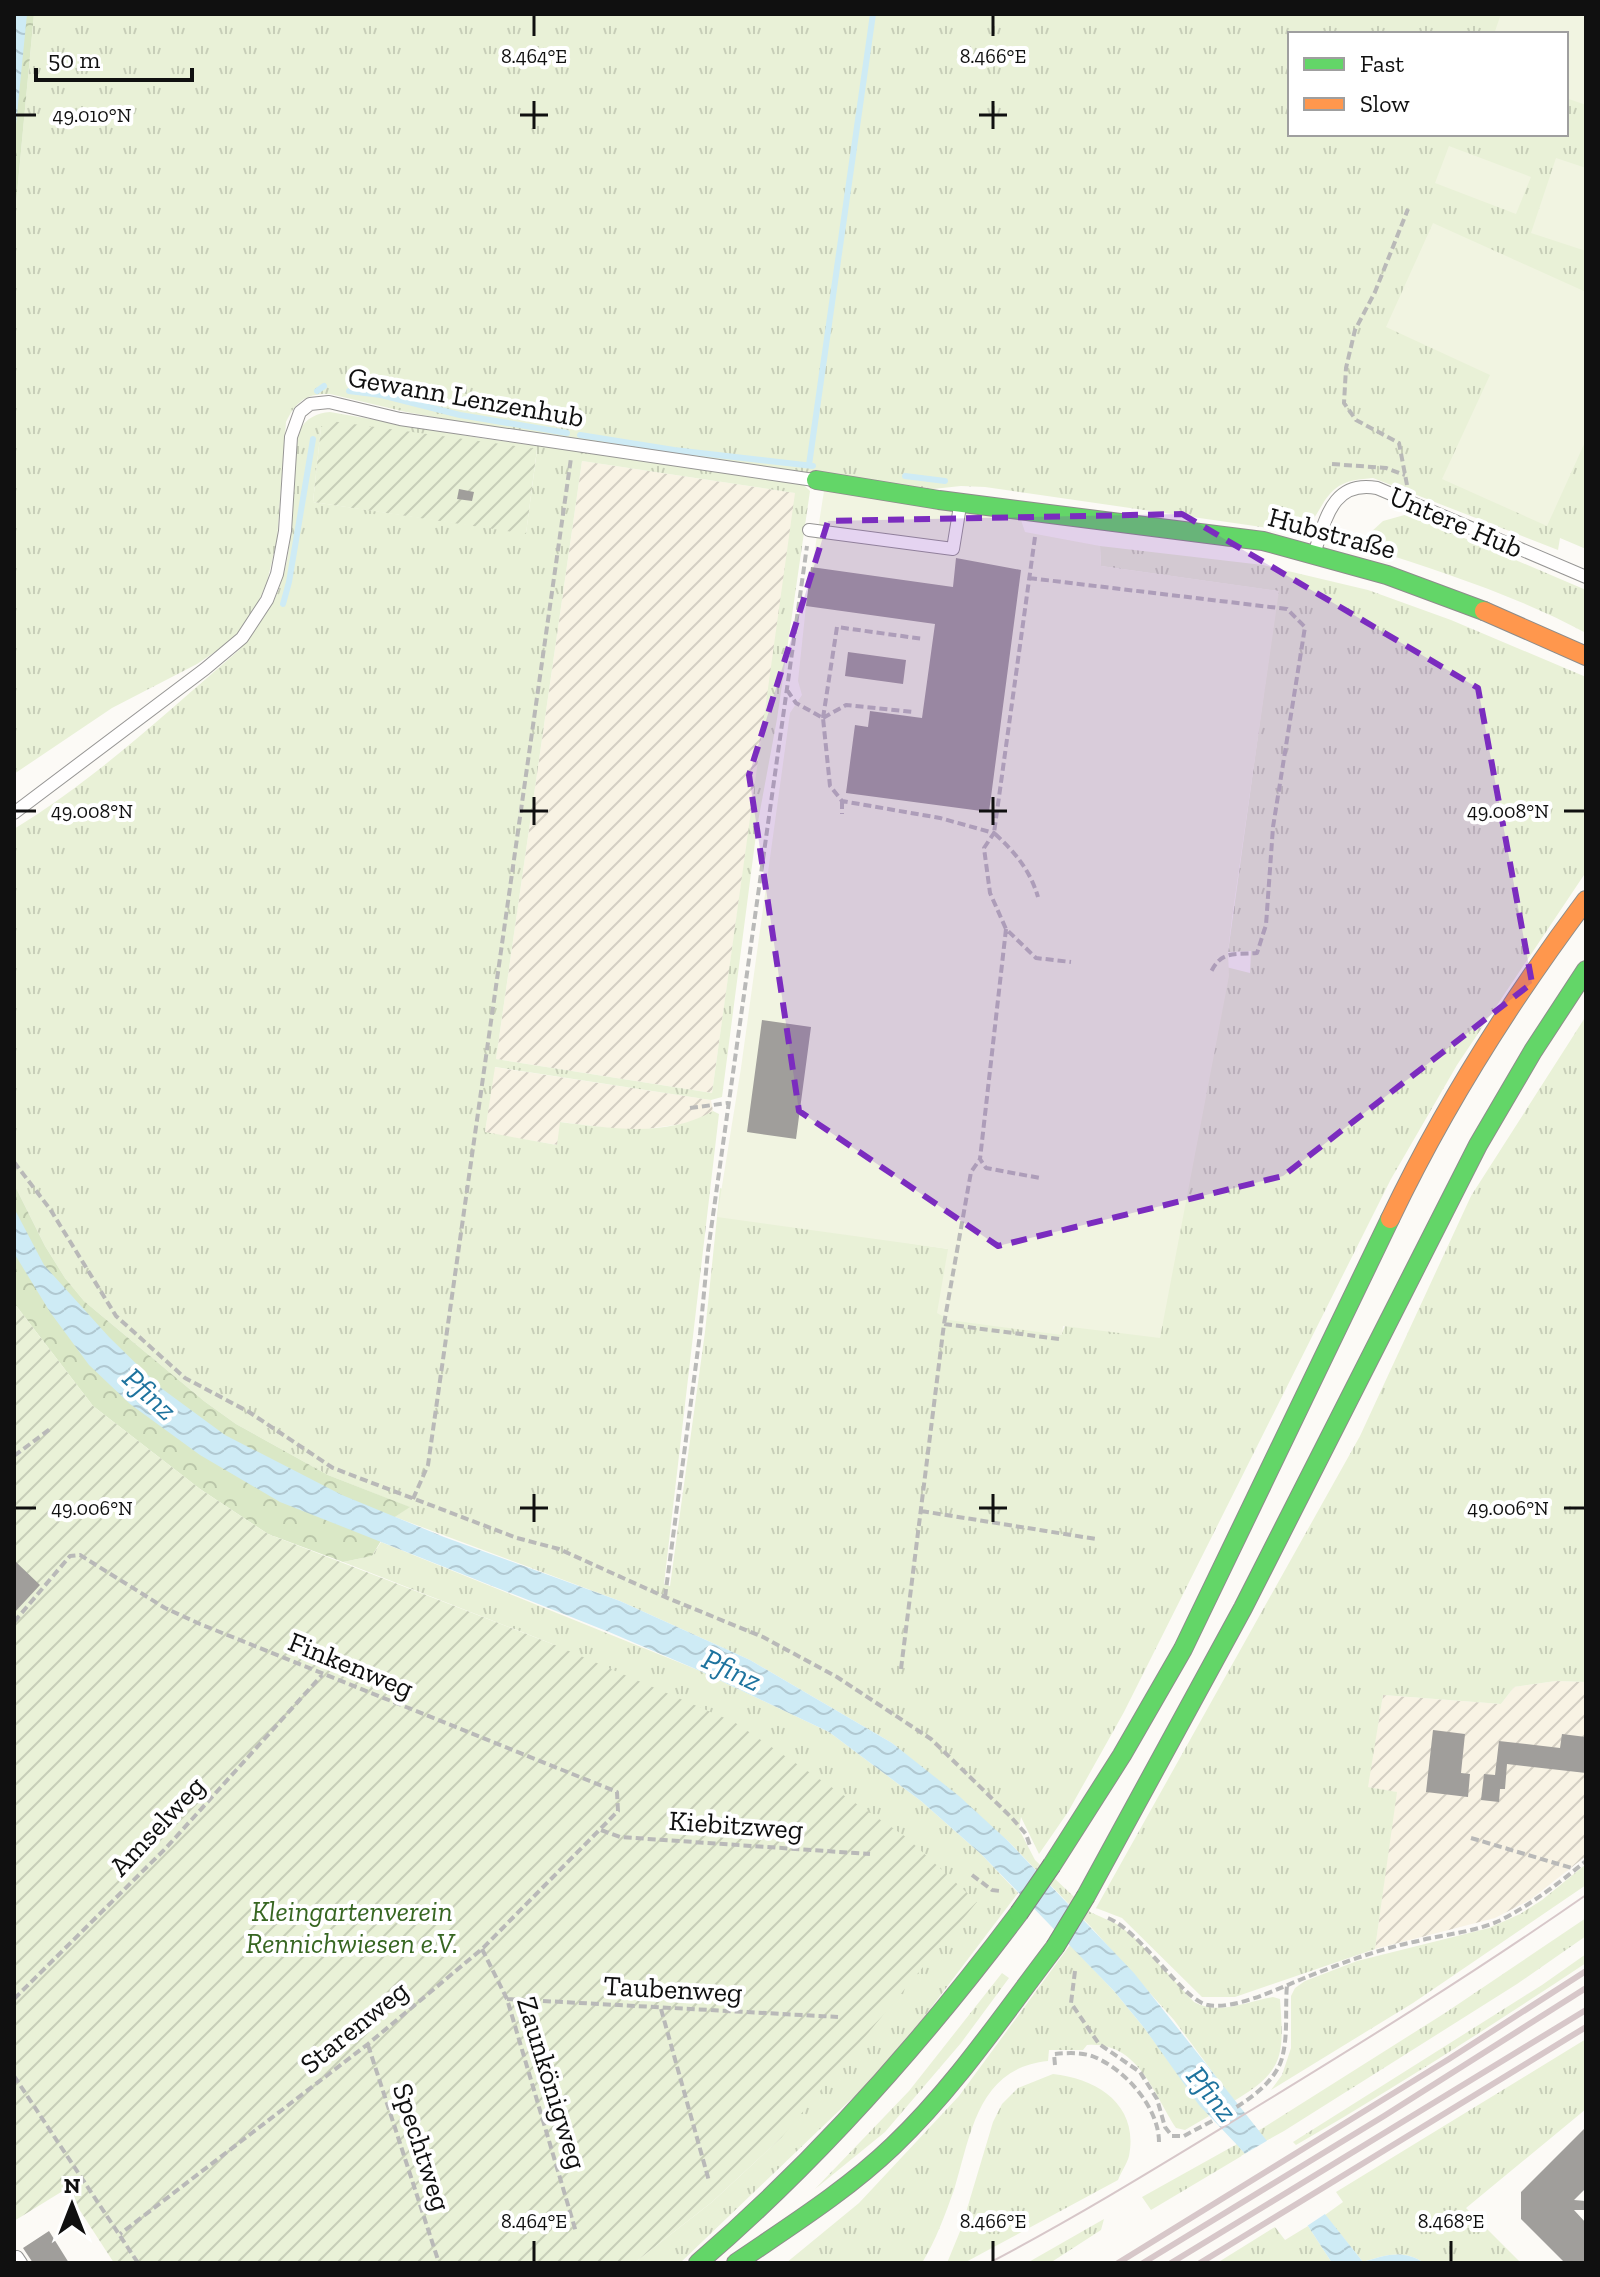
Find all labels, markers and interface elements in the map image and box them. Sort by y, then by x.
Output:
scale bar [36,32,192,82]
legend [1288,32,1568,136]
text: 8.464°E [501,44,567,68]
text: 8.466°E [960,44,1026,68]
text: 50 m [48,45,101,74]
text: Fast [1360,49,1404,78]
text: Slow [1360,89,1410,118]
text: 49.010°N [53,103,132,127]
street label: Gewann Lenzenhub [346,360,586,434]
street label: Untere Hub [1384,479,1528,565]
street label: Hubstraße [1265,500,1399,566]
text: 49.008°N [51,799,133,823]
text: 49.008°N [1467,799,1549,823]
water label: Pfinz [115,1360,185,1428]
text: 49.006°N [51,1496,133,1520]
text: 49.006°N [1467,1496,1549,1520]
street label: Finkenweg [284,1625,418,1705]
water label: Pfinz [697,1641,767,1699]
street label: Amselweg [102,1769,212,1883]
street label: Kiebitzweg [668,1804,804,1846]
park label: Kleingartenverein Rennichwiesen e.V. [246,1895,458,1960]
street label: Taubenweg [603,1969,743,2009]
street label: Starenweg [294,1974,414,2080]
street label: Zaunkönigweg [510,1993,594,2173]
water label: Pfinz [1179,2059,1245,2129]
street label: Spechtweg [386,2079,458,2215]
north arrow [32,2165,112,2245]
text: N [64,2172,81,2199]
text: 8.464°E [501,2209,567,2233]
text: 8.466°E [960,2209,1026,2233]
text: 8.468°E [1418,2209,1484,2233]

